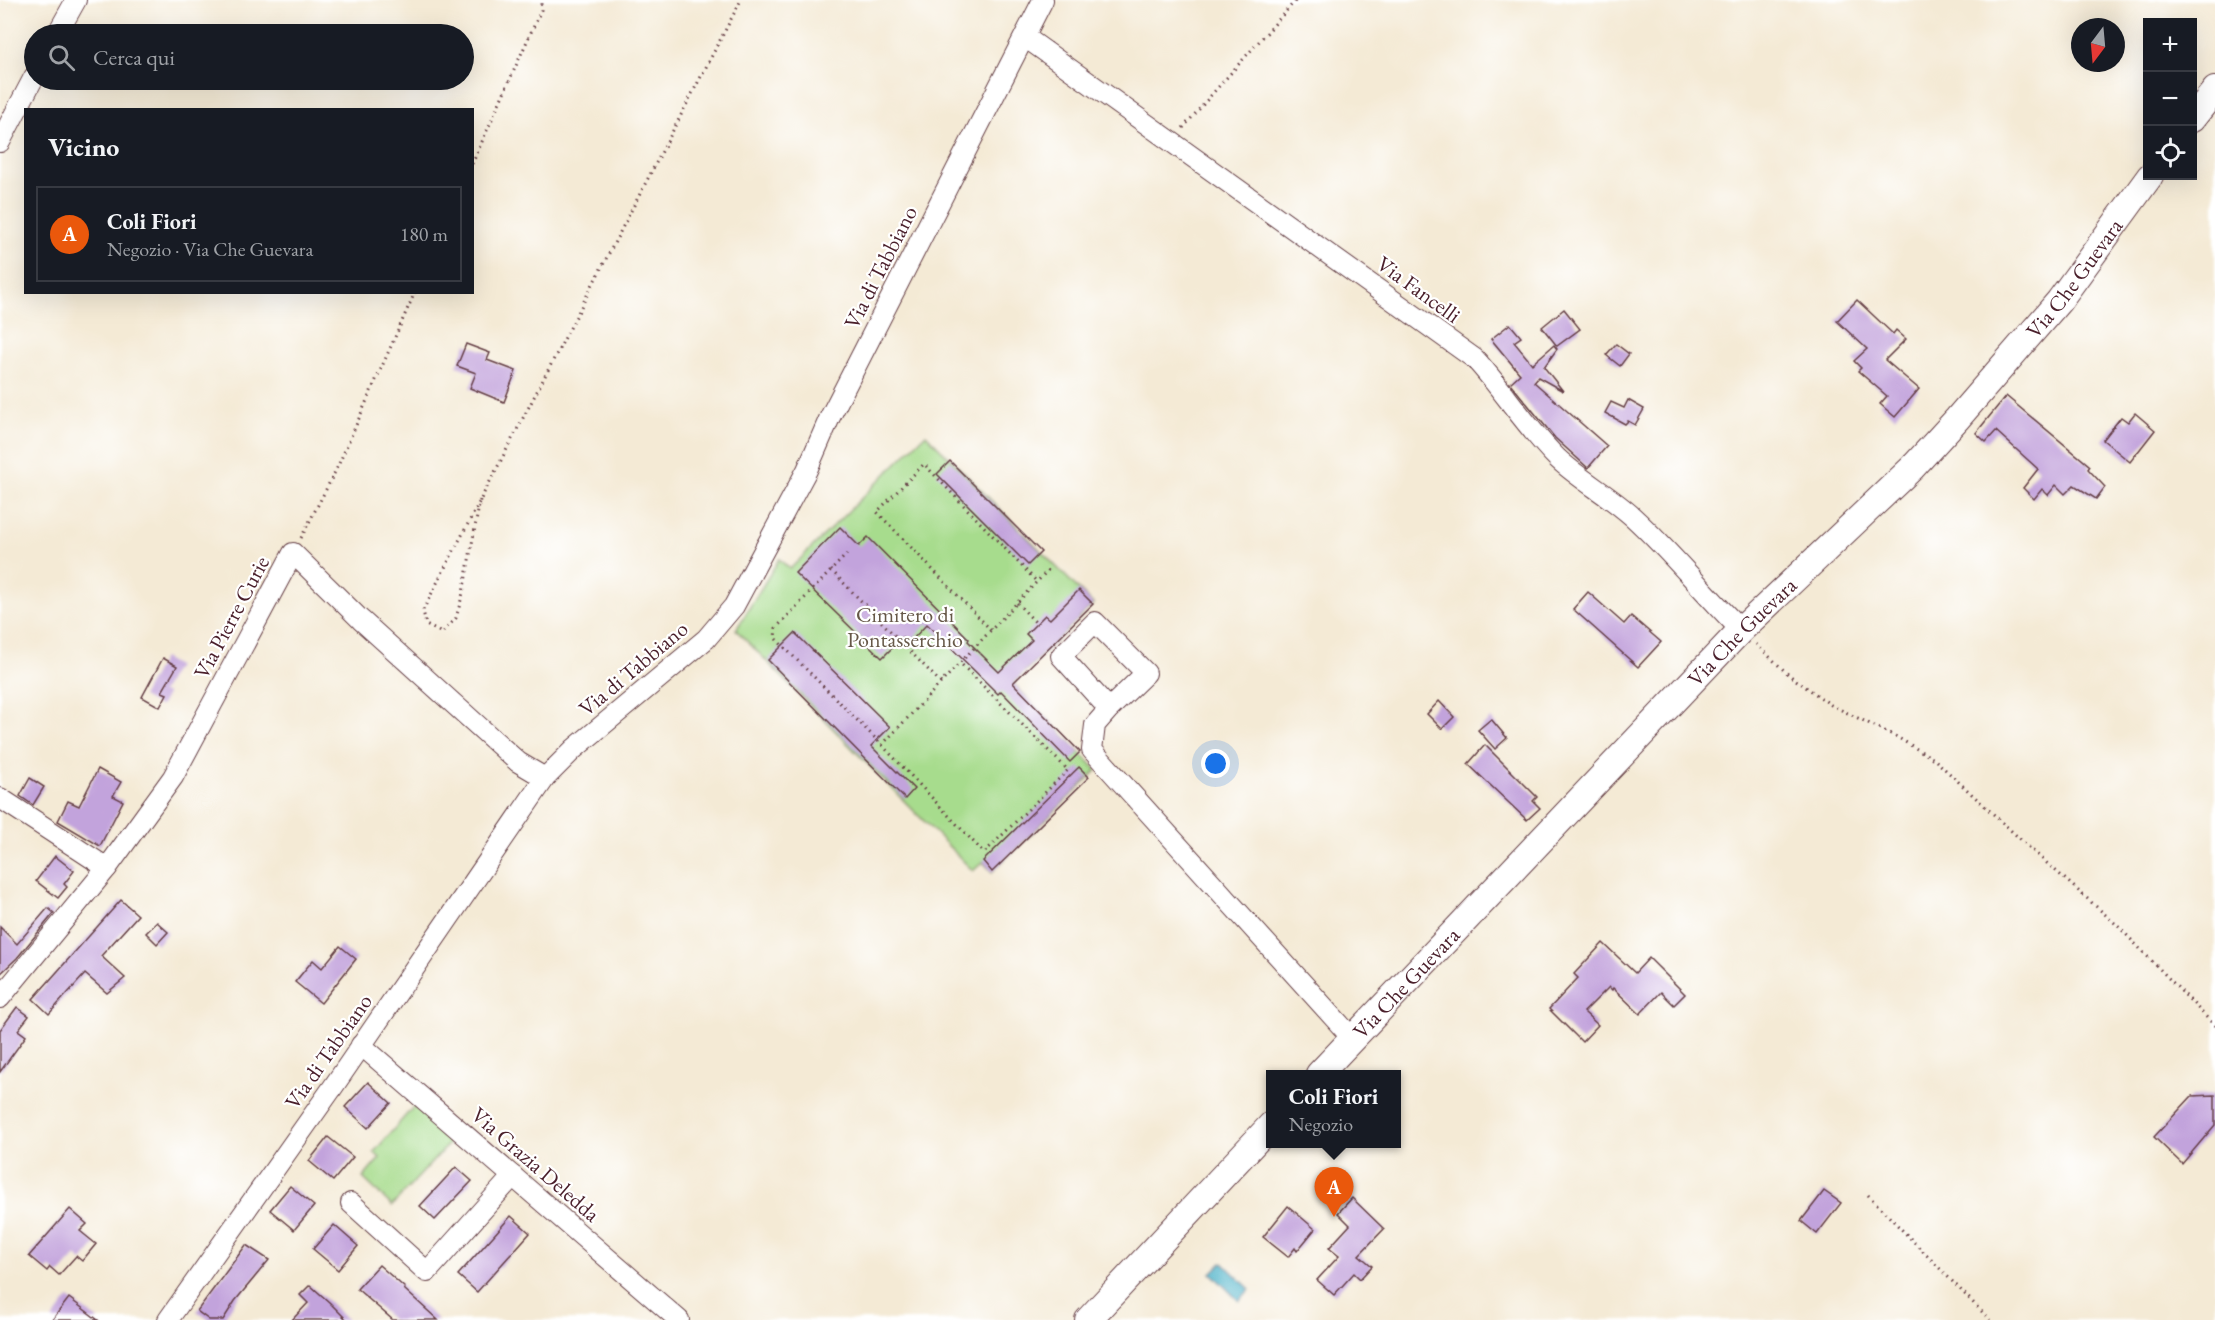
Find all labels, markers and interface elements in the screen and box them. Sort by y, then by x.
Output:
north arrow [2071,18,2125,72]
map controls [2143,18,2197,180]
button: + [2143,18,2197,72]
search box [24,24,474,90]
icon: search [45,41,78,74]
text: Cerca qui [93,43,175,72]
button: − [2143,72,2197,126]
button: locate [2143,126,2197,180]
text: Vicino [48,130,119,164]
street label: Via di Tabbiano [837,201,924,334]
text: Coli Fiori [107,207,196,236]
street label: Via Che Guevara [2019,212,2130,344]
text: A [62,221,77,247]
text: 180 m [400,221,448,247]
text: Negozio · Via Che Guevara [107,236,314,262]
street label: Via Fancelli [1371,249,1466,330]
street label: Via Pierre Curie [187,550,276,684]
street label: Via Che Guevara [1681,571,1803,693]
park label: Cimitero di Pontasserchio [847,600,963,654]
street label: Via di Tabbiano [573,614,694,723]
your location [1201,749,1230,778]
street label: Via Che Guevara [1346,921,1466,1045]
street label: Via di Tabbiano [278,988,379,1115]
popup [1266,1070,1401,1148]
text: Coli Fiori [1289,1082,1378,1111]
street label: Via Grazia Deledda [465,1101,606,1228]
text: Negozio [1289,1111,1353,1137]
pin: A [1314,1168,1354,1217]

